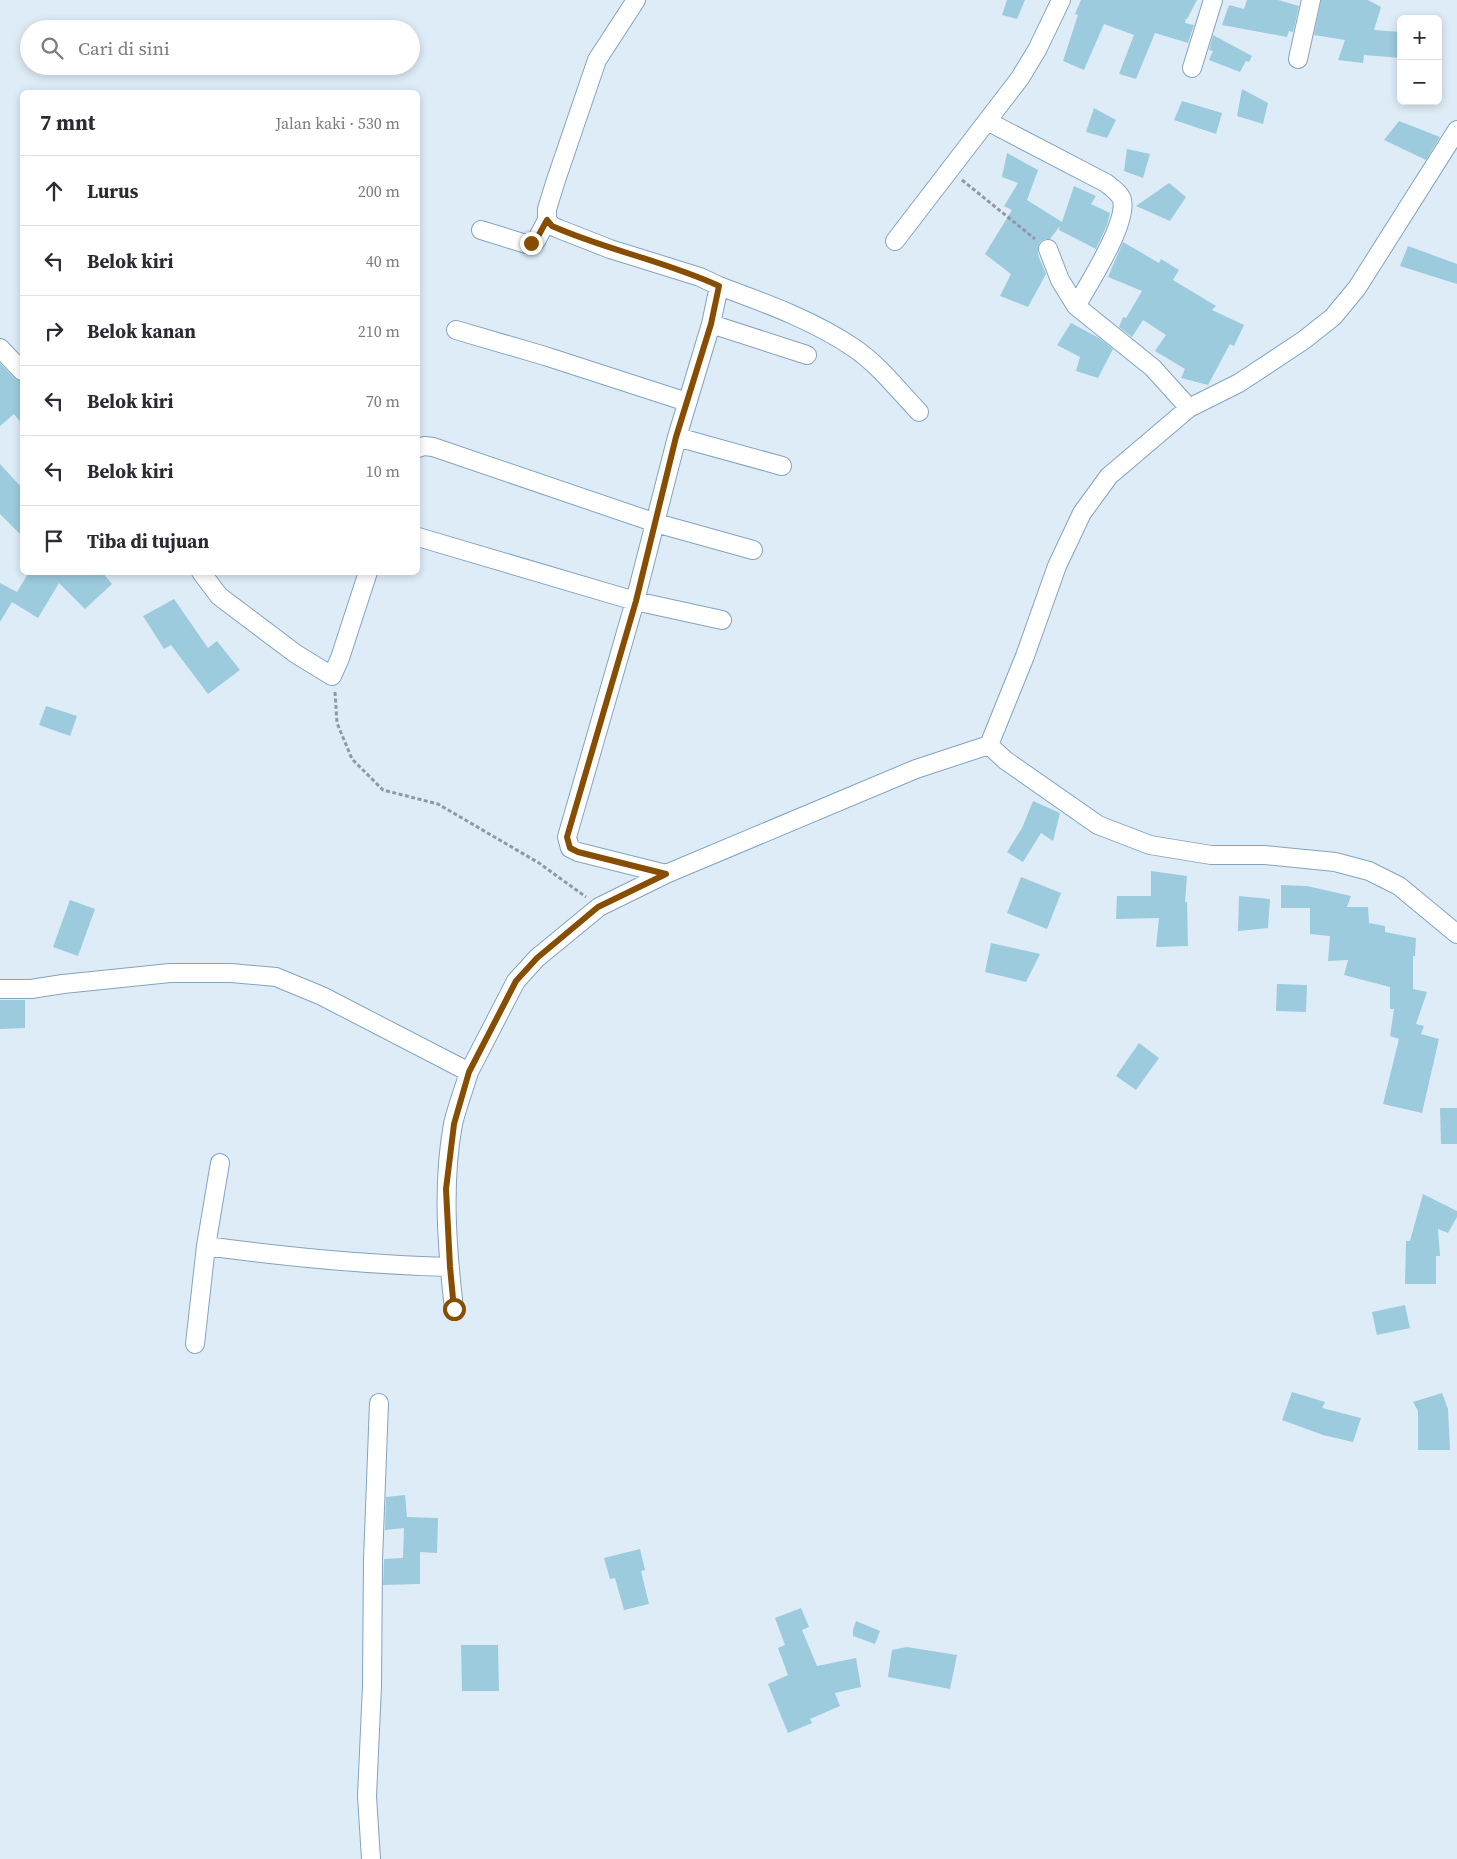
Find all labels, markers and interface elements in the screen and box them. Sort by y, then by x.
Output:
map controls [1397,15,1442,105]
button: + [1397,15,1442,60]
search box [20,20,420,75]
icon: search [38,34,66,62]
text: Cari di sini [78,35,170,61]
button: − [1397,60,1442,105]
text: 7 mnt [40,108,95,137]
text: Jalan kaki · 530 m [275,112,400,134]
icon: ahead [40,177,68,205]
text: Lurus [87,178,138,204]
text: 200 m [358,180,400,202]
route end [520,232,543,255]
icon: left [40,247,68,275]
text: Belok kiri [87,248,174,274]
text: 40 m [366,250,400,272]
icon: right [40,317,68,345]
text: Belok kanan [87,318,196,344]
text: 210 m [358,320,400,342]
icon: left [40,387,68,415]
text: Belok kiri [87,388,174,414]
text: 70 m [366,390,400,412]
icon: left [40,457,68,485]
text: Belok kiri [87,458,174,484]
text: 10 m [366,460,400,482]
icon: arrive [40,527,68,555]
text: Tiba di tujuan [87,528,209,554]
route start [443,1298,466,1321]

